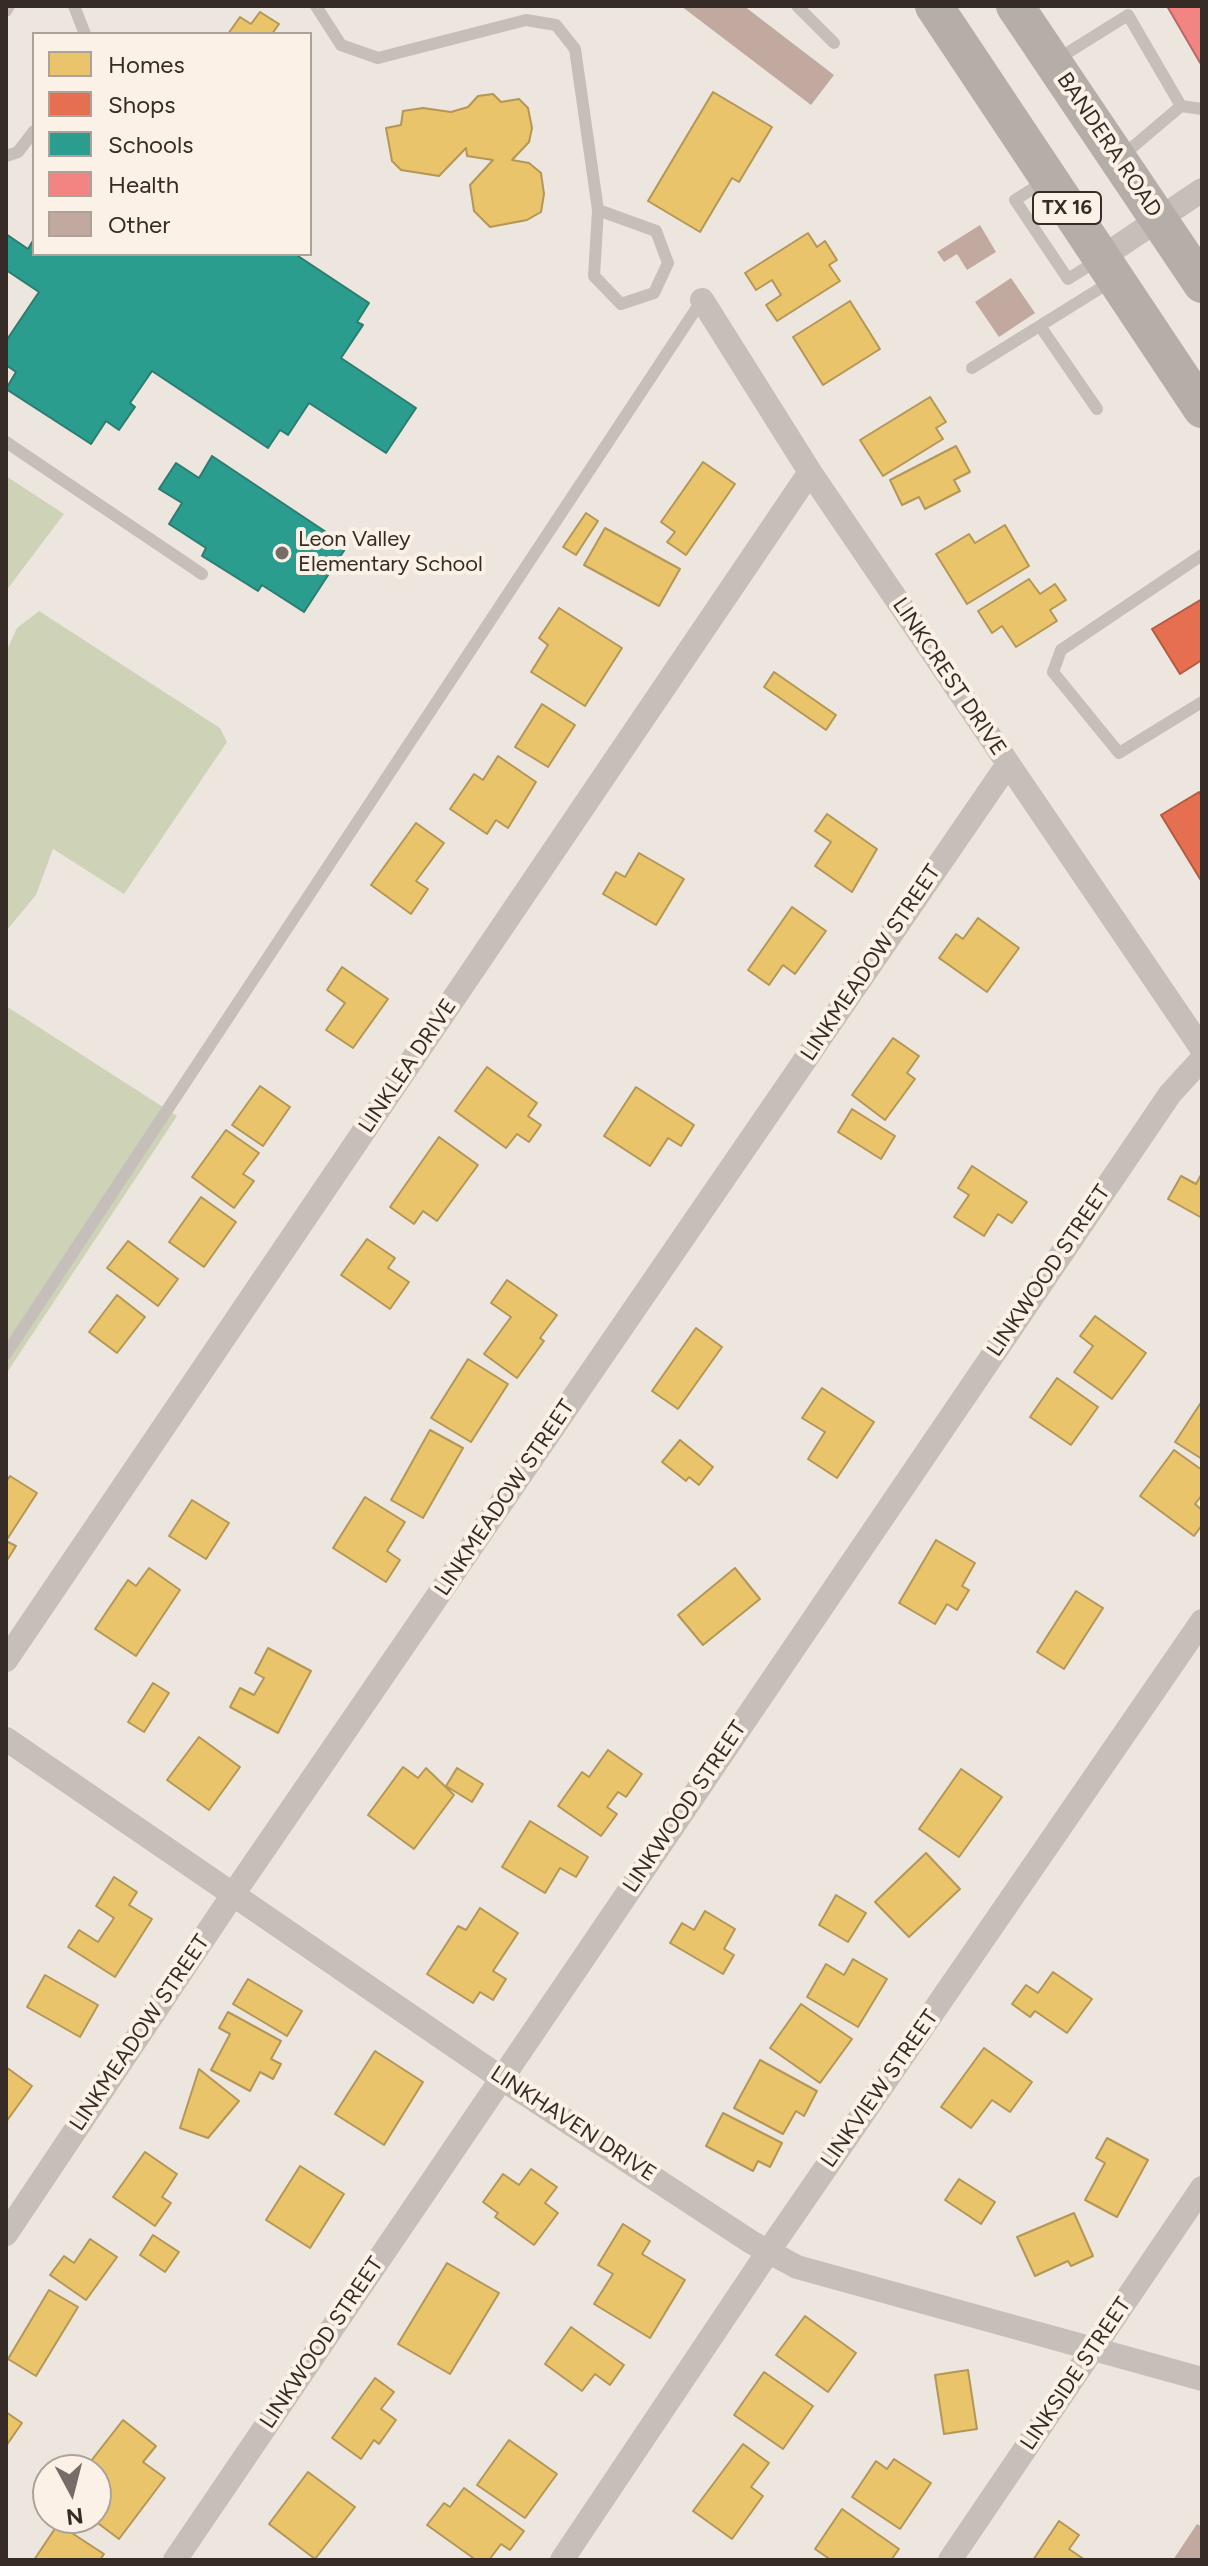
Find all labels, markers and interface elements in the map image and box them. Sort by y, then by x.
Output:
legend [32,32,312,256]
text: Homes [108,50,185,79]
street label: BANDERA ROAD [1051,68,1167,222]
text: Shops [108,90,175,119]
text: Schools [108,130,193,159]
text: Health [108,170,179,199]
road number: TX 16 [1033,192,1101,224]
text: Other [108,210,170,239]
place label: Leon Valley Elementary School [298,527,483,578]
marker: Leon Valley Elementary School [273,544,291,562]
street label: LINKCREST DRIVE [886,593,1012,761]
street label: LINKMEADOW STREET [796,860,946,1066]
street label: LINKLEA DRIVE [354,994,462,1138]
street label: LINKWOOD STREET [982,1180,1116,1362]
street label: LINKMEADOW STREET [430,1395,580,1601]
street label: LINKWOOD STREET [618,1716,752,1898]
street label: LINKMEADOW STREET [65,1930,215,2136]
street label: LINKVIEW STREET [816,2005,944,2173]
street label: LINKHAVEN DRIVE [485,2061,661,2187]
street label: LINKWOOD STREET [255,2252,389,2434]
street label: LINKSIDE STREET [1015,2293,1137,2455]
north arrow [32,2454,112,2534]
text: N [65,2502,85,2531]

